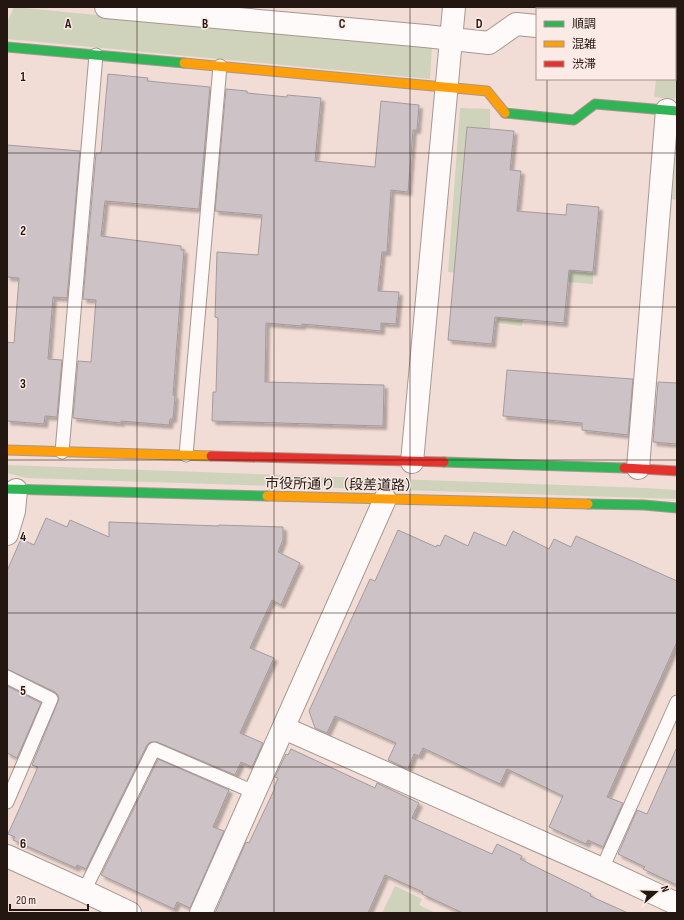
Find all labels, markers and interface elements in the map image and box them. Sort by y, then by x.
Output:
legend [536,8,676,80]
text: A [64,16,72,32]
text: B [202,16,208,32]
text: C [339,16,346,32]
text: D [476,16,483,32]
text: 順調 [572,17,596,32]
text: 混雑 [572,37,596,52]
text: 渋滞 [572,57,596,72]
text: 1 [20,69,26,85]
text: 2 [20,223,26,239]
text: 3 [20,376,26,392]
street label: 市役所通り（段差道路） [265,475,419,494]
text: 4 [20,529,26,545]
text: 5 [20,683,26,699]
text: 6 [20,836,26,852]
north arrow [636,872,676,912]
text: N [658,884,672,894]
scale bar [10,886,88,912]
text: 20 m [16,893,36,908]

